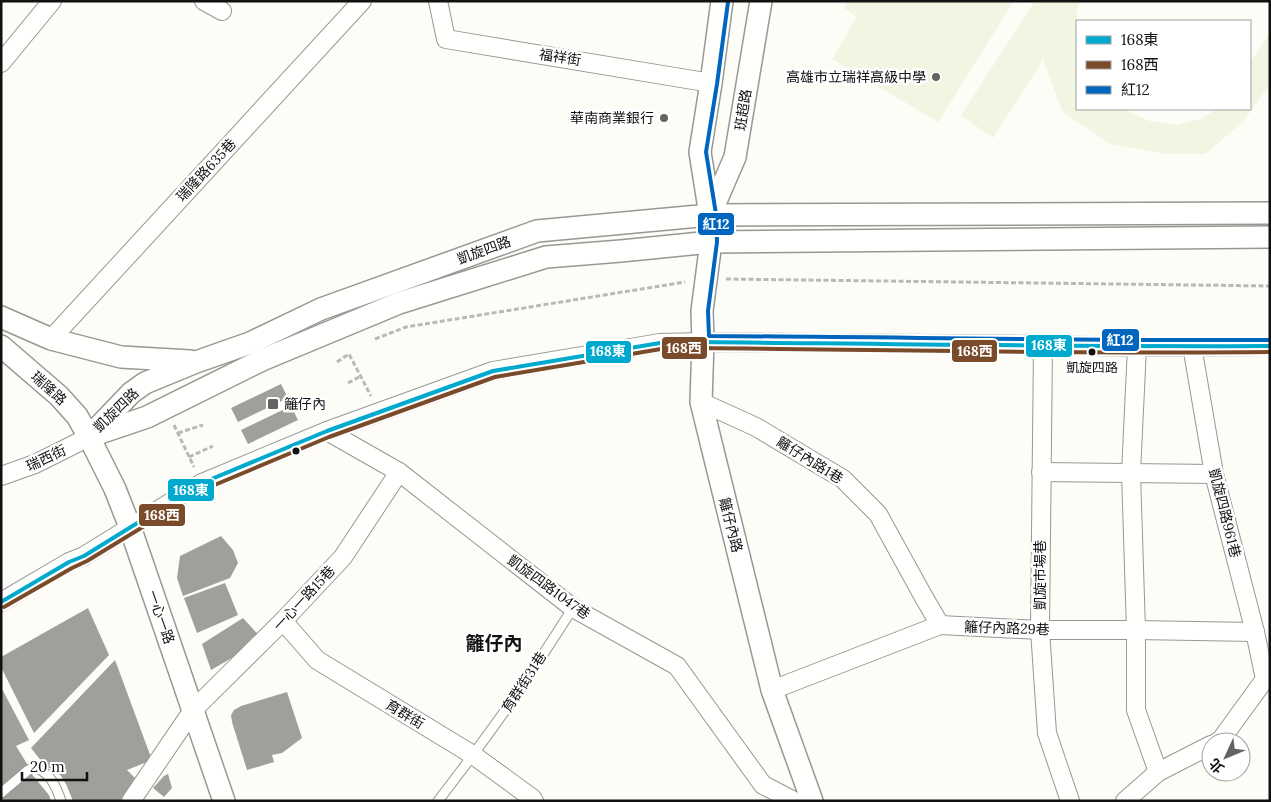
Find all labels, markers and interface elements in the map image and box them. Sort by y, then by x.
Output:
legend [1076,20,1251,110]
text: 168東 [1121,30,1159,49]
street label: 福祥街 [538,45,582,69]
text: 168西 [1121,55,1159,74]
place label: 高雄市立瑞祥高級中學 [786,68,926,86]
marker: 高雄市立瑞祥高級中學 [930,71,942,83]
text: 紅12 [1121,80,1150,99]
street label: 班超路 [731,88,755,132]
place label: 華南商業銀行 [570,109,654,127]
marker: 華南商業銀行 [658,112,670,124]
street label: 瑞隆路635巷 [172,135,240,205]
line badge: 紅12 [697,212,735,236]
text: 紅12 [702,215,730,233]
street label: 凱旋四路 [455,232,513,268]
line badge: 紅12 [1101,328,1140,352]
text: 紅12 [1106,331,1134,349]
line badge: 168東 [1025,334,1073,358]
line badge: 168西 [661,336,708,360]
text: 168東 [1031,336,1067,354]
text: 168西 [666,339,702,357]
line badge: 168西 [951,339,998,363]
line badge: 168東 [585,340,632,364]
text: 168東 [590,342,626,360]
text: 168西 [957,342,993,360]
marker: 凱旋四路 [1087,347,1097,357]
place label: 凱旋四路 [1066,359,1118,376]
street label: 瑞隆路 [27,367,71,409]
street label: 凱旋四路 [90,384,142,436]
place label: 籬仔內 [284,395,326,413]
marker: 籬仔內 [266,397,280,411]
street label: 籬仔內路1巷 [773,432,847,488]
street label: 瑞西街 [23,441,69,475]
unlabelled marker [291,446,301,456]
street label: 凱旋四路961巷 [1205,467,1245,559]
line badge: 168東 [167,478,215,502]
text: 168東 [173,481,209,499]
street label: 籬仔內路 [715,496,747,554]
line badge: 168西 [138,503,186,527]
text: 168西 [144,506,180,524]
street label: 凱旋市場巷 [1031,540,1049,610]
street label: 凱旋四路1047巷 [504,551,594,623]
street label: 一心一路15巷 [269,562,339,634]
street label: 一心一路 [143,588,179,646]
street label: 籬仔內路29巷 [964,618,1050,638]
district label: 籬仔內 [465,631,523,655]
street label: 育群街31巷 [498,648,550,716]
street label: 育群街 [382,695,428,733]
north arrow [1201,732,1251,782]
scale bar [22,750,88,782]
text: 北 [1205,755,1228,777]
text: 20 m [30,757,65,776]

